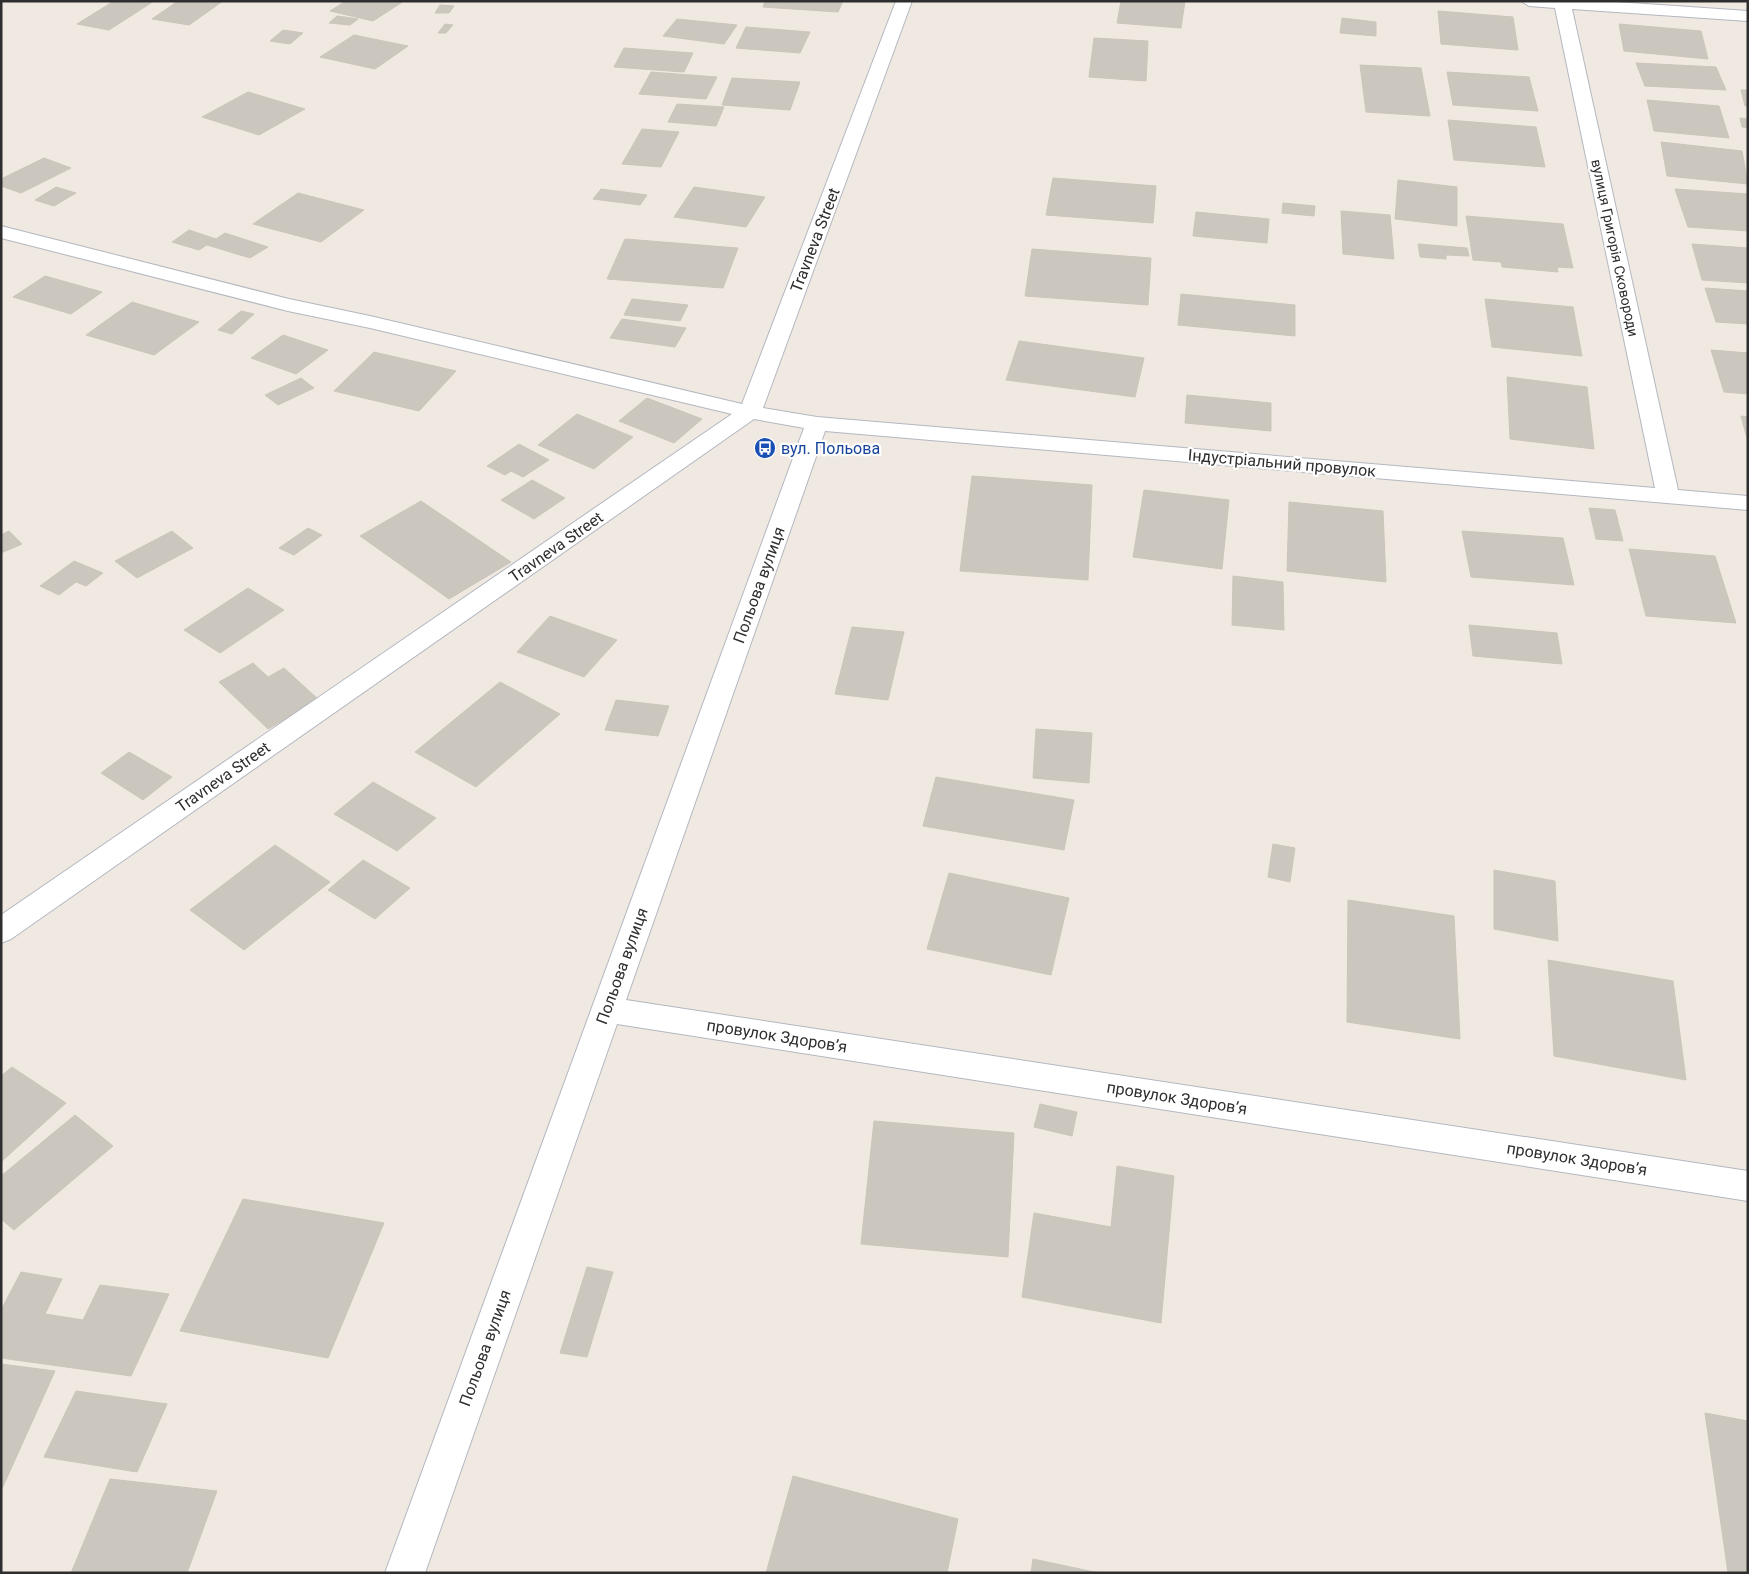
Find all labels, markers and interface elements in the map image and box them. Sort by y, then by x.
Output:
street label: вулиця Григорія Сковороди [1588,158,1642,338]
street label: Travneva Street [786,185,844,295]
bus stop icon: вул. Польова [753,436,777,460]
place label: вул. Польова [781,439,880,458]
street label: Індустріальний провулок [1187,445,1377,481]
street label: Travneva Street [505,508,607,586]
street label: Польова вулиця [729,524,789,646]
street label: Travneva Street [172,738,274,816]
street label: Польова вулиця [592,905,652,1027]
street label: провулок Здоровʼя [705,1016,849,1056]
street label: провулок Здоровʼя [1105,1078,1249,1118]
street label: провулок Здоровʼя [1505,1139,1649,1179]
street label: Польова вулиця [455,1287,515,1409]

